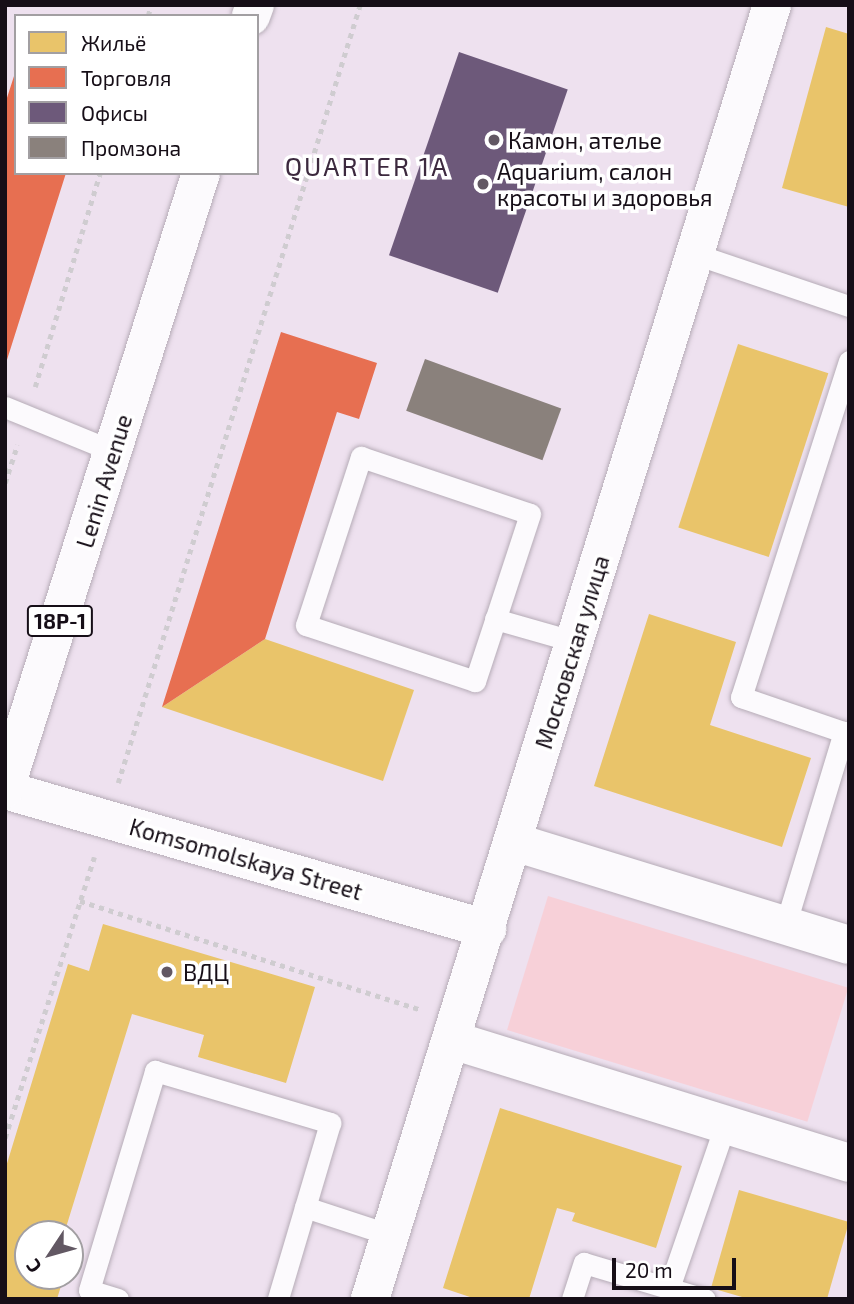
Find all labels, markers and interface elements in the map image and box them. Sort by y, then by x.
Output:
legend [14,14,259,175]
text: Жильё [81,30,146,55]
text: Торговля [81,65,171,90]
text: Офисы [81,100,148,125]
place label: Камон, ателье [508,126,662,154]
marker: Камон, ателье [486,132,502,148]
text: Промзона [81,135,181,160]
district label: QUARTER 1A [286,150,448,182]
place label: Aquarium, салон красоты и здоровья [497,157,713,211]
marker: Aquarium, салон красоты и здоровья [475,176,491,192]
street label: Lenin Avenue [71,411,137,551]
street label: Московская улица [529,552,615,752]
road number: 18Р-1 [27,604,93,638]
street label: Komsomolskaya Street [126,813,366,905]
place label: ВДЦ [183,958,229,986]
marker: ВДЦ [157,962,177,982]
north arrow [14,1220,84,1290]
scale bar [616,1244,740,1288]
text: С [21,1255,46,1278]
text: 20 m [625,1257,673,1282]

